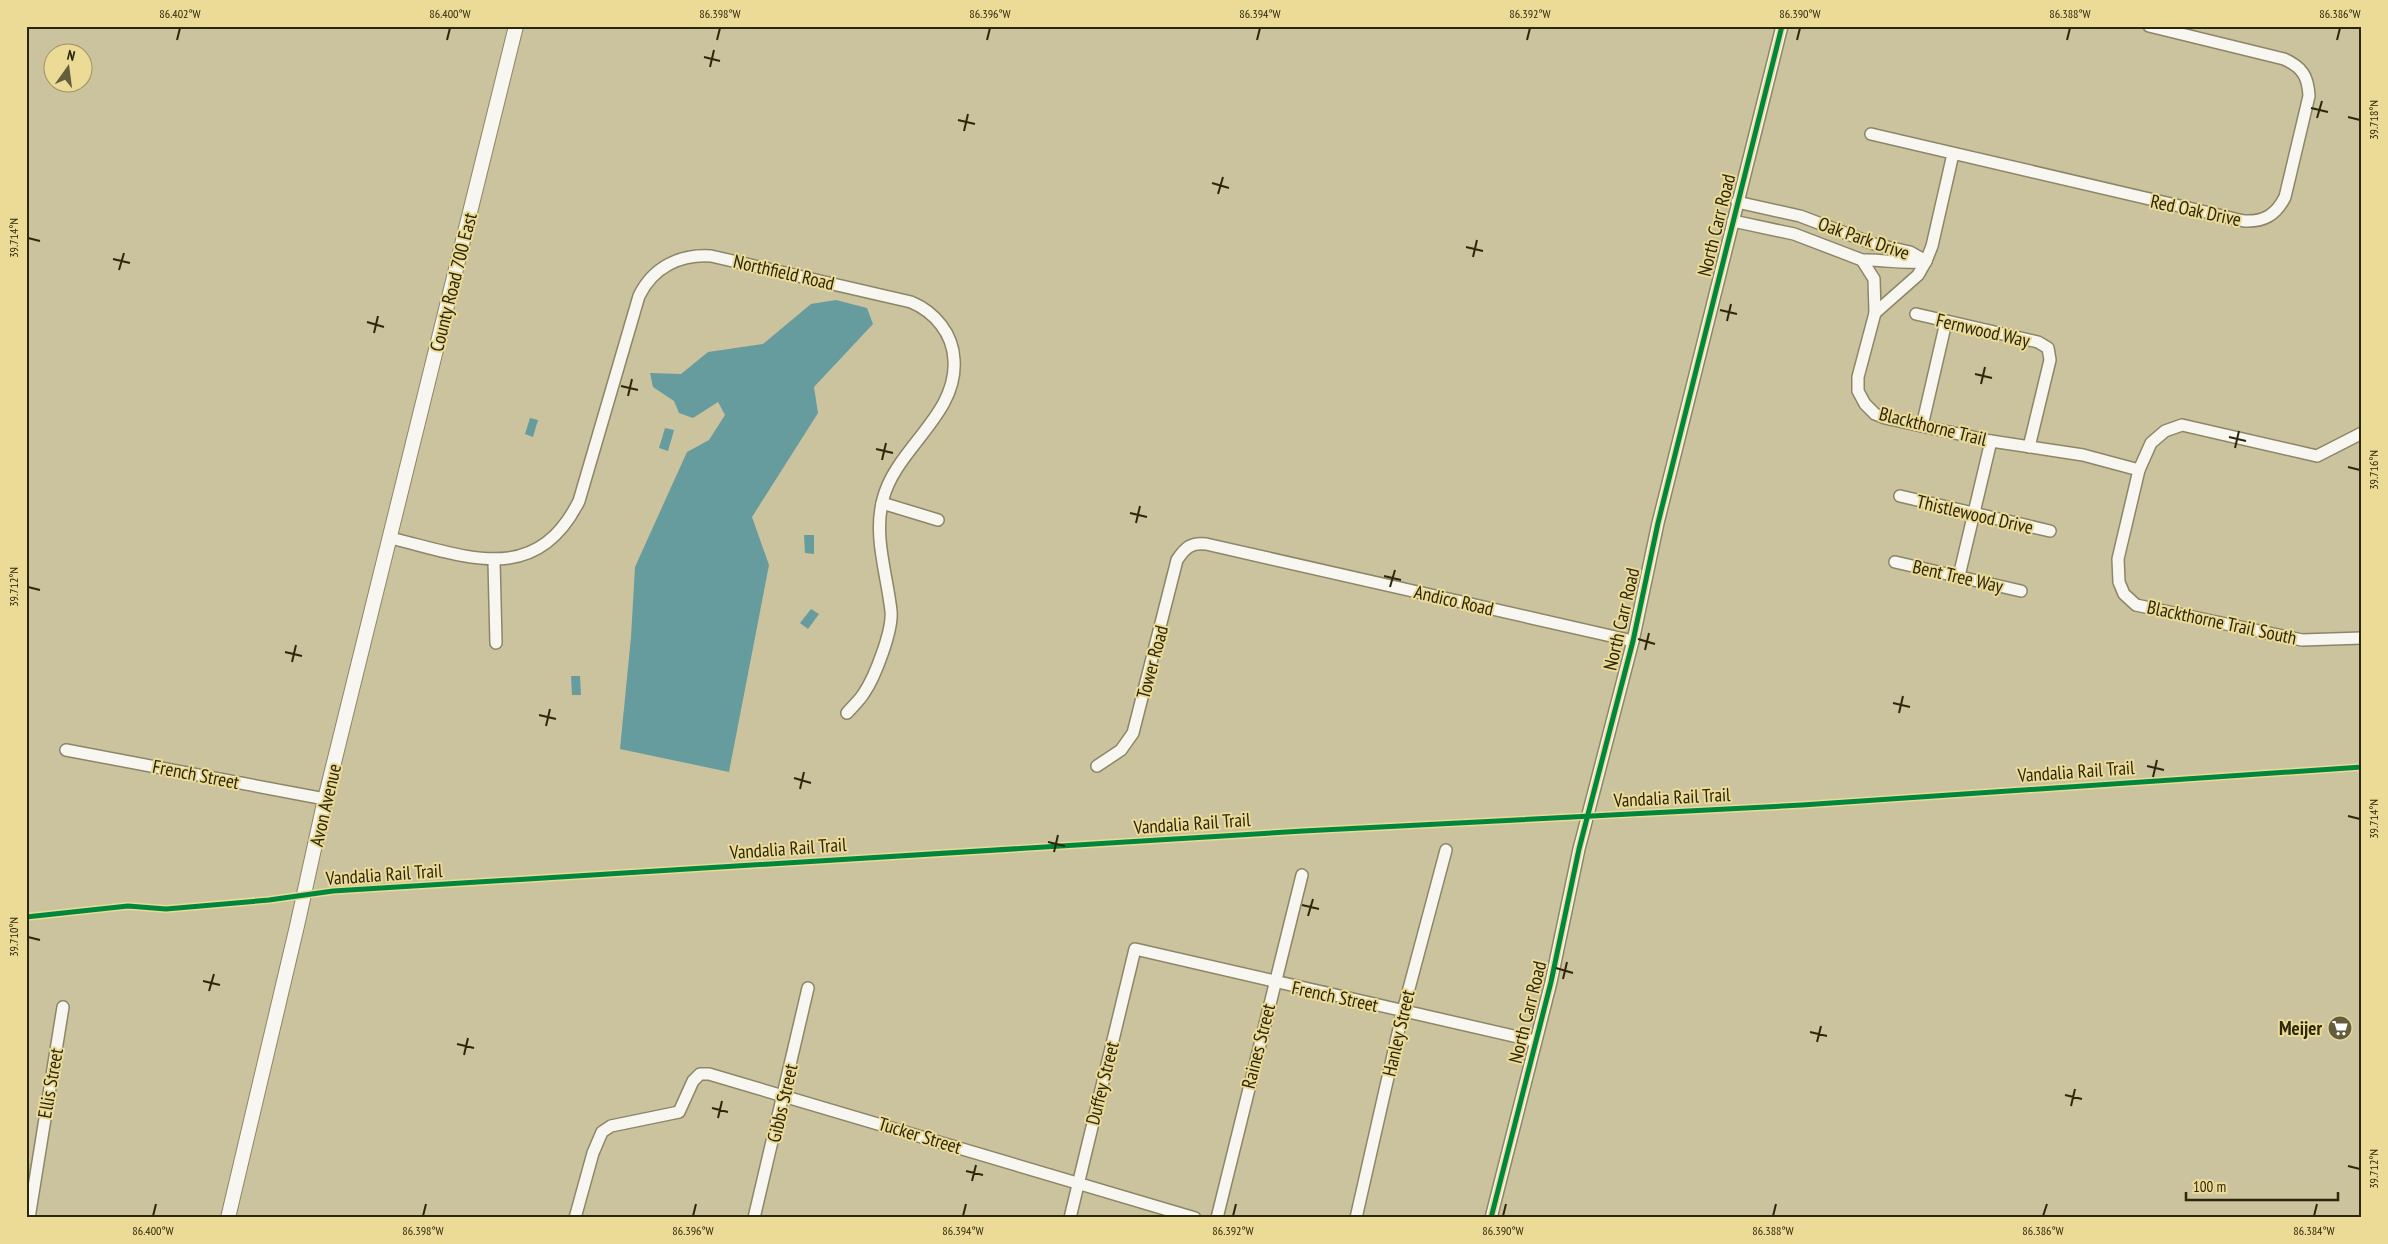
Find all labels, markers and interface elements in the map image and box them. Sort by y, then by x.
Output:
text: 86.402°W [159,6,201,21]
text: 86.400°W [429,6,471,21]
text: 86.398°W [699,6,741,21]
text: 86.396°W [969,6,1011,21]
text: 86.394°W [1239,6,1281,21]
text: 86.392°W [1509,6,1551,21]
text: 86.390°W [1779,6,1821,21]
text: 86.388°W [2049,6,2091,21]
text: 86.386°W [2319,6,2361,21]
north arrow [42,42,92,92]
text: N [65,46,77,65]
text: 39.718°N [2366,100,2381,140]
street label: North Carr Road [1692,171,1740,279]
street label: Red Oak Drive [2149,189,2244,231]
street label: County Road 700 East [424,209,482,354]
street label: Oak Park Drive [1815,211,1913,265]
text: 39.714°N [6,218,21,258]
street label: Northfield Road [731,249,837,295]
street label: Fernwood Way [1934,308,2033,353]
street label: Blackthorne Trail [1877,401,1990,451]
text: 39.716°N [2366,450,2381,490]
street label: Thistlewood Drive [1914,489,2036,539]
street label: Bent Tree Way [1910,554,2006,598]
street label: North Carr Road [1598,565,1644,673]
text: 39.712°N [6,567,21,607]
street label: Andico Road [1412,579,1496,621]
street label: Blackthorne Trail South [2145,594,2299,650]
street label: Tower Road [1131,623,1173,701]
street label: French Street [151,754,242,794]
street label: Vandalia Rail Trail [2016,755,2136,787]
street label: Avon Avenue [304,761,346,849]
street label: Vandalia Rail Trail [1612,782,1732,812]
text: 39.714°N [2366,799,2381,839]
street label: Vandalia Rail Trail [1132,807,1252,839]
street label: Vandalia Rail Trail [728,832,848,864]
street label: Vandalia Rail Trail [324,858,444,890]
text: 39.710°N [6,917,21,957]
street label: North Carr Road [1503,958,1551,1066]
street label: French Street [1290,975,1381,1017]
street label: Hanley Street [1376,987,1420,1079]
street label: Raines Street [1236,1000,1280,1091]
supermarket icon: Meijer [2327,1015,2353,1041]
place label: Meijer [2279,1016,2322,1040]
street label: Duffey Street [1080,1038,1124,1127]
street label: Ellis Street [32,1045,68,1120]
street label: Gibbs Street [761,1061,803,1145]
street label: Tucker Street [876,1111,965,1159]
text: 39.712°N [2366,1149,2381,1189]
scale bar [2186,1169,2338,1201]
text: 100 m [2193,1177,2226,1196]
text: 86.400°W [132,1223,174,1238]
text: 86.398°W [402,1223,444,1238]
text: 86.396°W [672,1223,714,1238]
text: 86.394°W [942,1223,984,1238]
text: 86.392°W [1212,1223,1254,1238]
text: 86.390°W [1482,1223,1524,1238]
text: 86.388°W [1752,1223,1794,1238]
text: 86.386°W [2022,1223,2064,1238]
text: 86.384°W [2293,1223,2335,1238]

